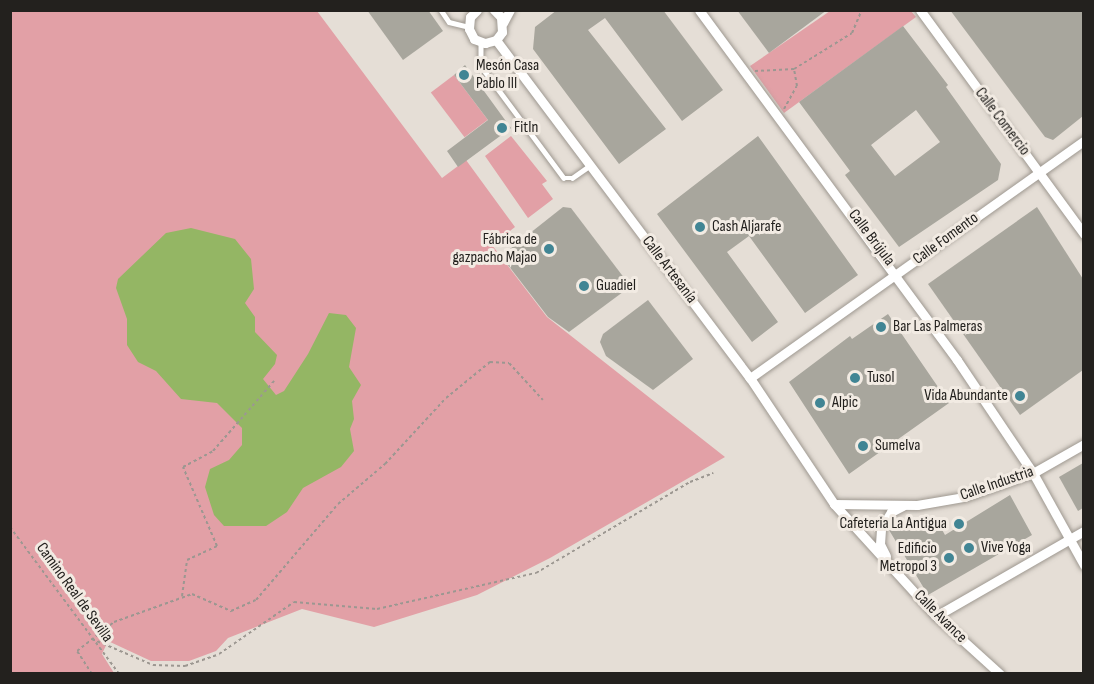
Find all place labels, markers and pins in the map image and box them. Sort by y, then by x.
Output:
place label: Mesón Casa Pablo III [476,56,539,94]
marker: Mesón Casa Pablo III [457,68,471,82]
place label: FitIn [514,118,538,138]
marker: FitIn [495,121,509,135]
place label: Cash Aljarafe [712,217,781,237]
marker: Cash Aljarafe [693,220,707,234]
place label: Fábrica de gazpacho Majao [452,230,537,268]
marker: Fábrica de gazpacho Majao [542,242,556,256]
place label: Guadiel [596,276,636,296]
marker: Guadiel [577,279,591,293]
place label: Bar Las Palmeras [893,317,982,337]
marker: Bar Las Palmeras [874,320,888,334]
place label: Tusol [867,368,894,388]
marker: Tusol [848,371,862,385]
place label: Vida Abundante [924,386,1008,406]
marker: Vida Abundante [1013,389,1027,403]
place label: Alpic [832,393,858,413]
marker: Alpic [813,396,827,410]
place label: Sumelva [875,436,920,456]
marker: Sumelva [856,439,870,453]
place label: Cafeteria La Antigua [839,514,947,534]
marker: Cafeteria La Antigua [952,517,966,531]
place label: Vive Yoga [981,538,1031,558]
place label: Edificio Metropol 3 [880,539,937,577]
marker: Vive Yoga [962,541,976,555]
marker: Edificio Metropol 3 [942,551,956,565]

